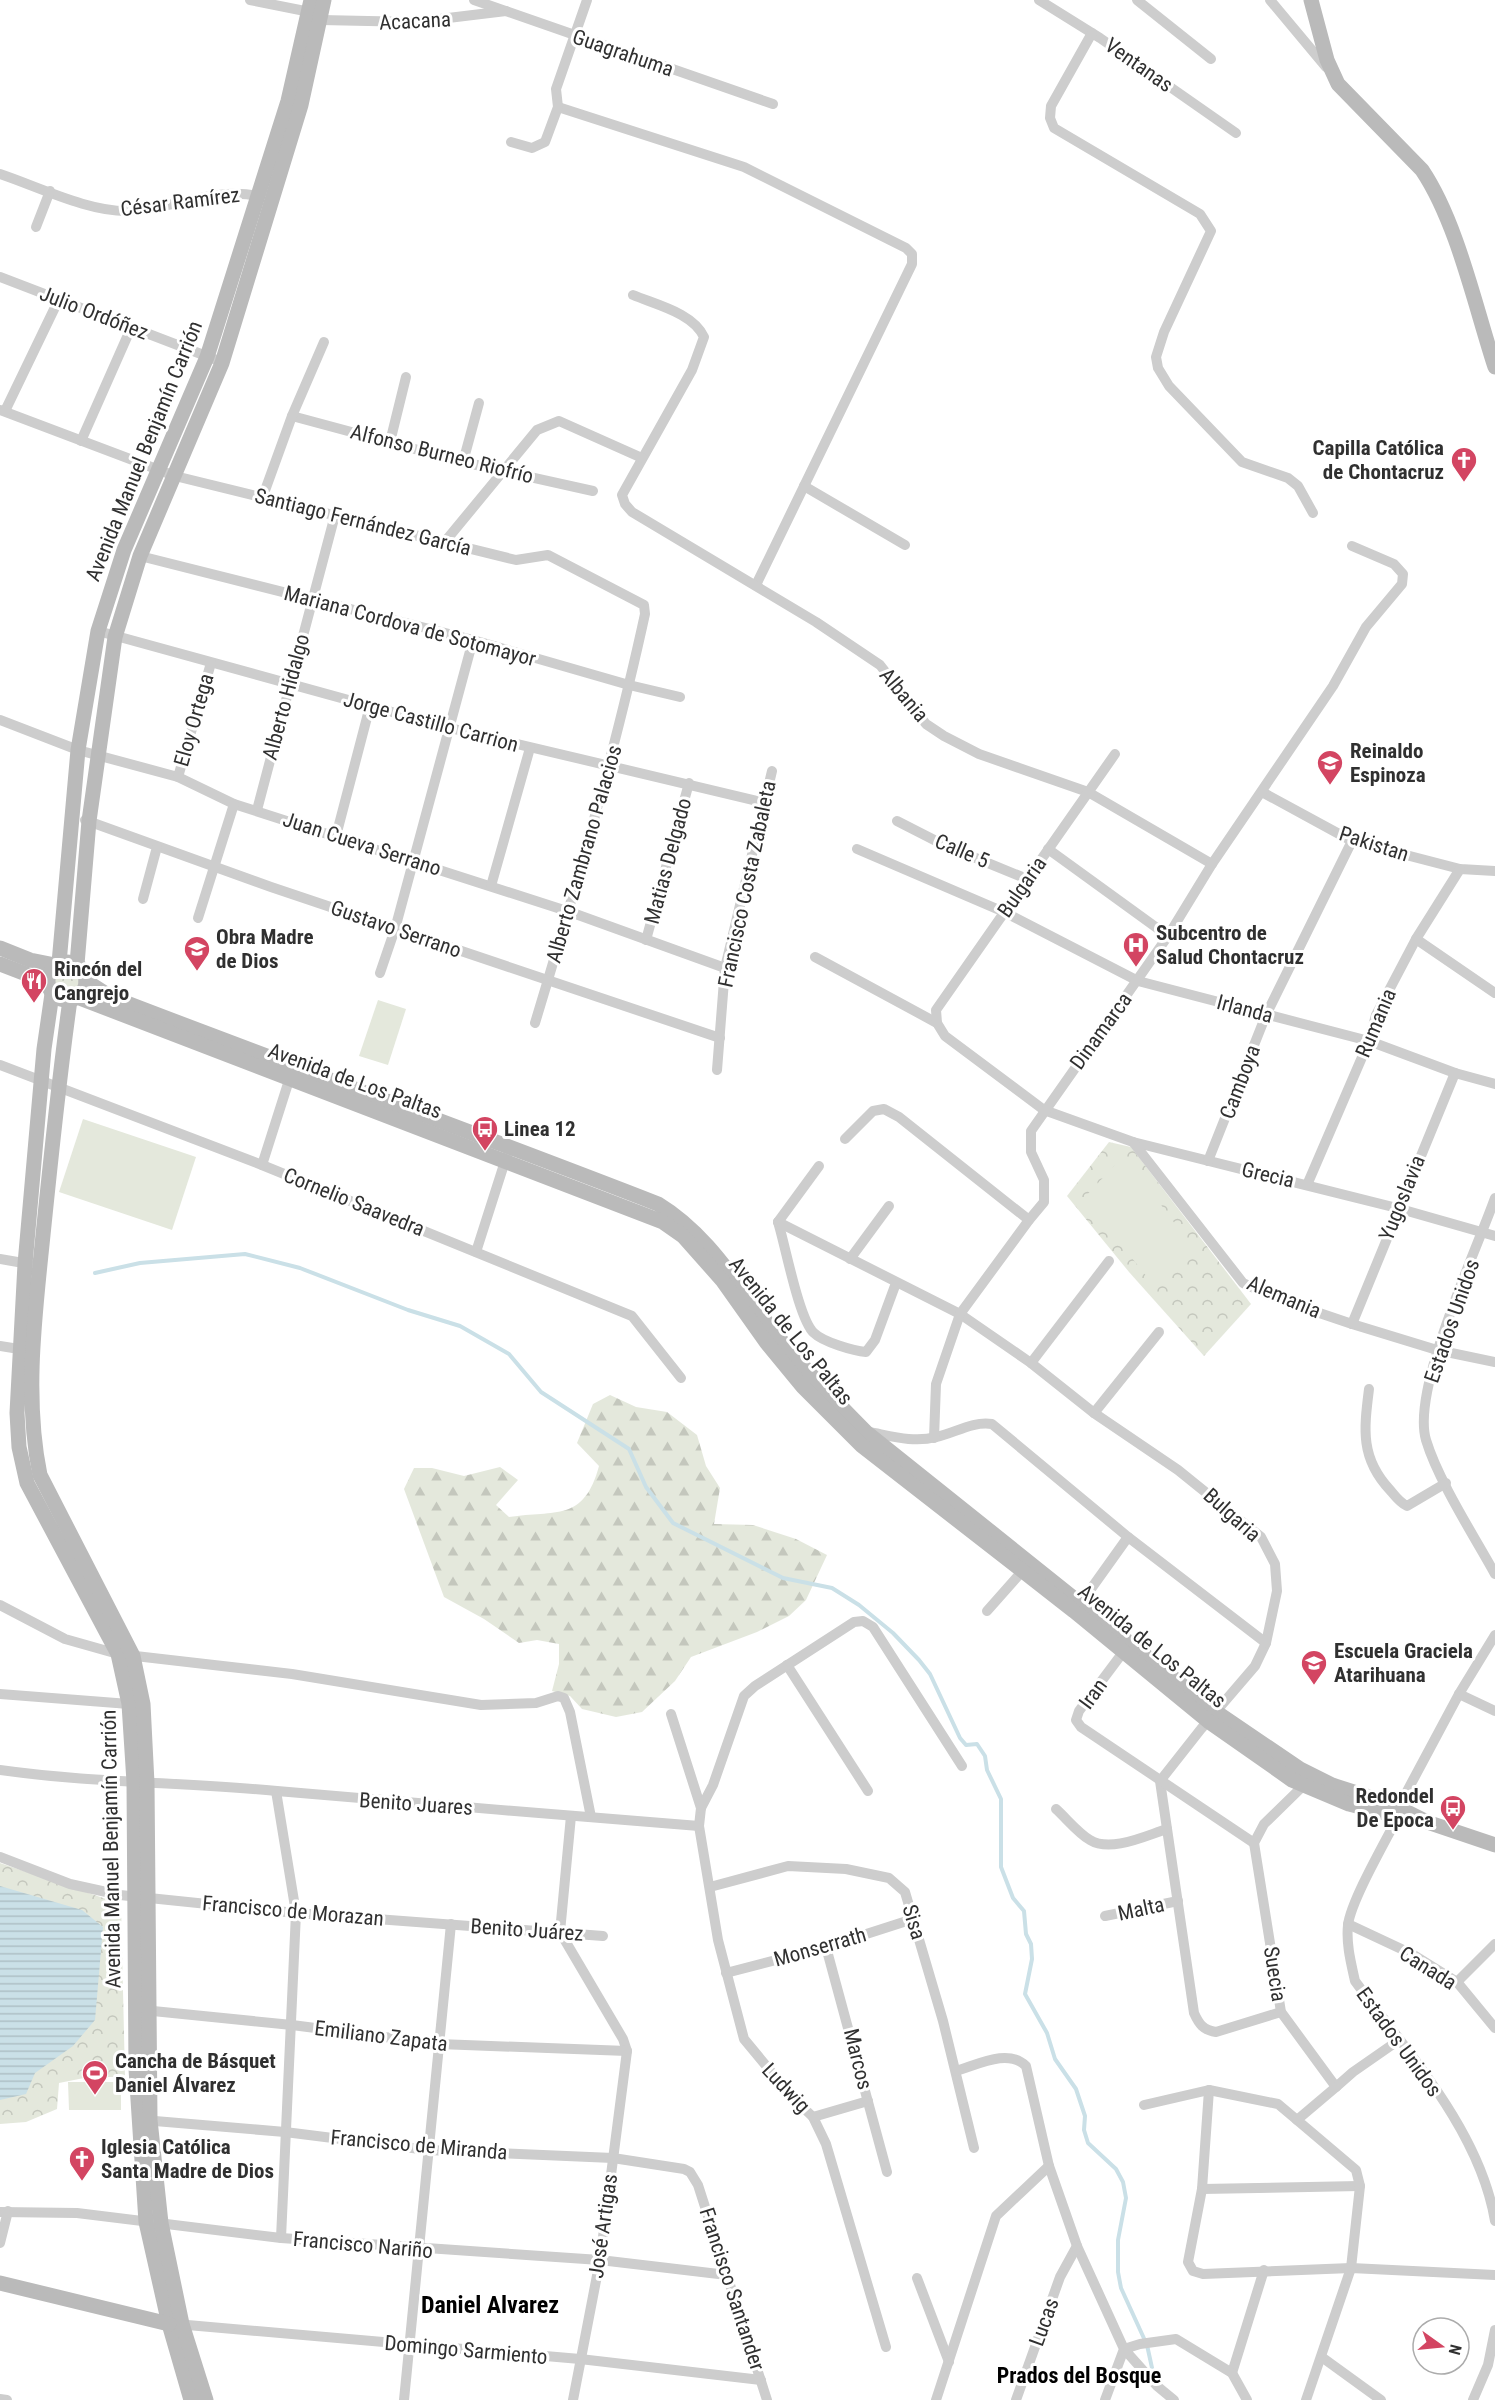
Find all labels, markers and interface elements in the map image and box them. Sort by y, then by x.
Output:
street label: Acacana [378,7,452,35]
street label: Guagrahuma [569,25,677,81]
street label: Ventanas [1100,33,1178,97]
street label: César Ramírez [119,183,241,221]
street label: Julio Ordóñez [36,281,152,345]
street label: Avenida Manuel Benjamín Carrión [81,317,207,585]
street label: Alfonso Burneo Riofrío [348,420,536,488]
place label: Capilla Católica de Chontacruz [1313,436,1444,484]
church icon: Capilla Católica de Chontacruz [1449,445,1479,483]
street label: Santiago Fernández García [252,483,474,561]
street label: Mariana Cordova de Sotomayor [281,581,539,671]
street label: Alberto Hidalgo [258,631,314,763]
street label: Albania [875,663,933,727]
street label: Eloy Ortega [169,671,219,769]
street label: Jorge Castillo Carrion [341,687,521,757]
place label: Reinaldo Espinoza [1350,739,1426,787]
street label: Alberto Zambrano Palacios [541,742,627,966]
school or university icon: Reinaldo Espinoza [1315,748,1345,786]
street label: Francisco Costa Zabaleta [713,778,781,990]
street label: Matias Delgado [640,795,696,927]
street label: Juan Cueva Serrano [280,807,444,881]
street label: Pakistan [1336,821,1412,867]
street label: Calle 5 [931,829,993,873]
street label: Bulgaria [993,852,1051,922]
street label: Gustavo Serrano [328,895,464,963]
place label: Subcentro de Salud Chontacruz [1156,921,1304,969]
place label: Obra Madre de Dios [216,925,313,973]
hospital icon: Subcentro de Salud Chontacruz [1121,930,1151,968]
school or university icon: Obra Madre de Dios [182,934,212,972]
place label: Rincón del Cangrejo [54,957,142,1005]
restaurant icon: Rincón del Cangrejo [19,966,49,1004]
street label: Rumania [1351,985,1401,1061]
street label: Dinamarca [1065,988,1137,1074]
street label: Irlanda [1214,990,1276,1028]
street label: Avenida de Los Paltas [265,1038,445,1124]
street label: Camboya [1215,1042,1265,1122]
bus stop icon: Linea 12 [470,1114,500,1152]
place label: Linea 12 [504,1117,576,1141]
street label: Yugoslavia [1374,1152,1430,1244]
street label: Grecia [1239,1157,1297,1193]
street label: Cornelio Saavedra [280,1163,428,1241]
street label: Avenida de Los Paltas [724,1252,858,1410]
street label: Estados Unidos [1420,1256,1484,1386]
street label: Alemania [1244,1271,1324,1323]
street label: Bulgaria [1199,1483,1265,1547]
street label: Avenida de Los Paltas [1073,1579,1231,1713]
place label: Escuela Graciela Atarihuana [1334,1639,1473,1687]
school or university icon: Escuela Graciela Atarihuana [1299,1648,1329,1686]
street label: Iran [1074,1674,1112,1714]
street label: Avenida Manuel Benjamín Carrión [97,1710,125,1988]
place label: Redondel De Epoca [1355,1784,1434,1832]
street label: Benito Juares [358,1788,474,1820]
bus stop icon: Redondel De Epoca [1438,1793,1468,1831]
street label: Francisco de Morazan [201,1891,385,1931]
street label: Malta [1116,1892,1166,1926]
street label: Sisa [897,1902,931,1942]
street label: Benito Juárez [470,1914,584,1946]
street label: Monserrath [771,1922,869,1972]
street label: Canada [1395,1941,1461,1995]
street label: Suecia [1259,1945,1291,2003]
street label: Estados Unidos [1351,1983,1447,2101]
street label: Emiliano Zapata [313,2016,449,2056]
street label: Marcos [839,2026,877,2092]
place label: Cancha de Básquet Daniel Álvarez [115,2049,276,2097]
sports icon: Cancha de Básquet Daniel Álvarez [80,2058,110,2096]
street label: Ludwig [757,2058,815,2118]
street label: Francisco de Miranda [329,2125,509,2165]
place label: Iglesia Católica Santa Madre de Dios [101,2135,274,2183]
church icon: Iglesia Católica Santa Madre de Dios [67,2144,97,2182]
street label: José Artigas [584,2172,622,2280]
street label: Francisco Santander [694,2205,770,2373]
street label: Francisco Nariño [292,2227,434,2263]
district label: Daniel Alvarez [421,2291,559,2319]
street label: Lucas [1024,2295,1064,2349]
north arrow [1411,2316,1471,2376]
street label: Domingo Sarmiento [383,2331,549,2369]
text: N [1445,2343,1465,2357]
district label: Prados del Bosque [997,2363,1161,2388]

